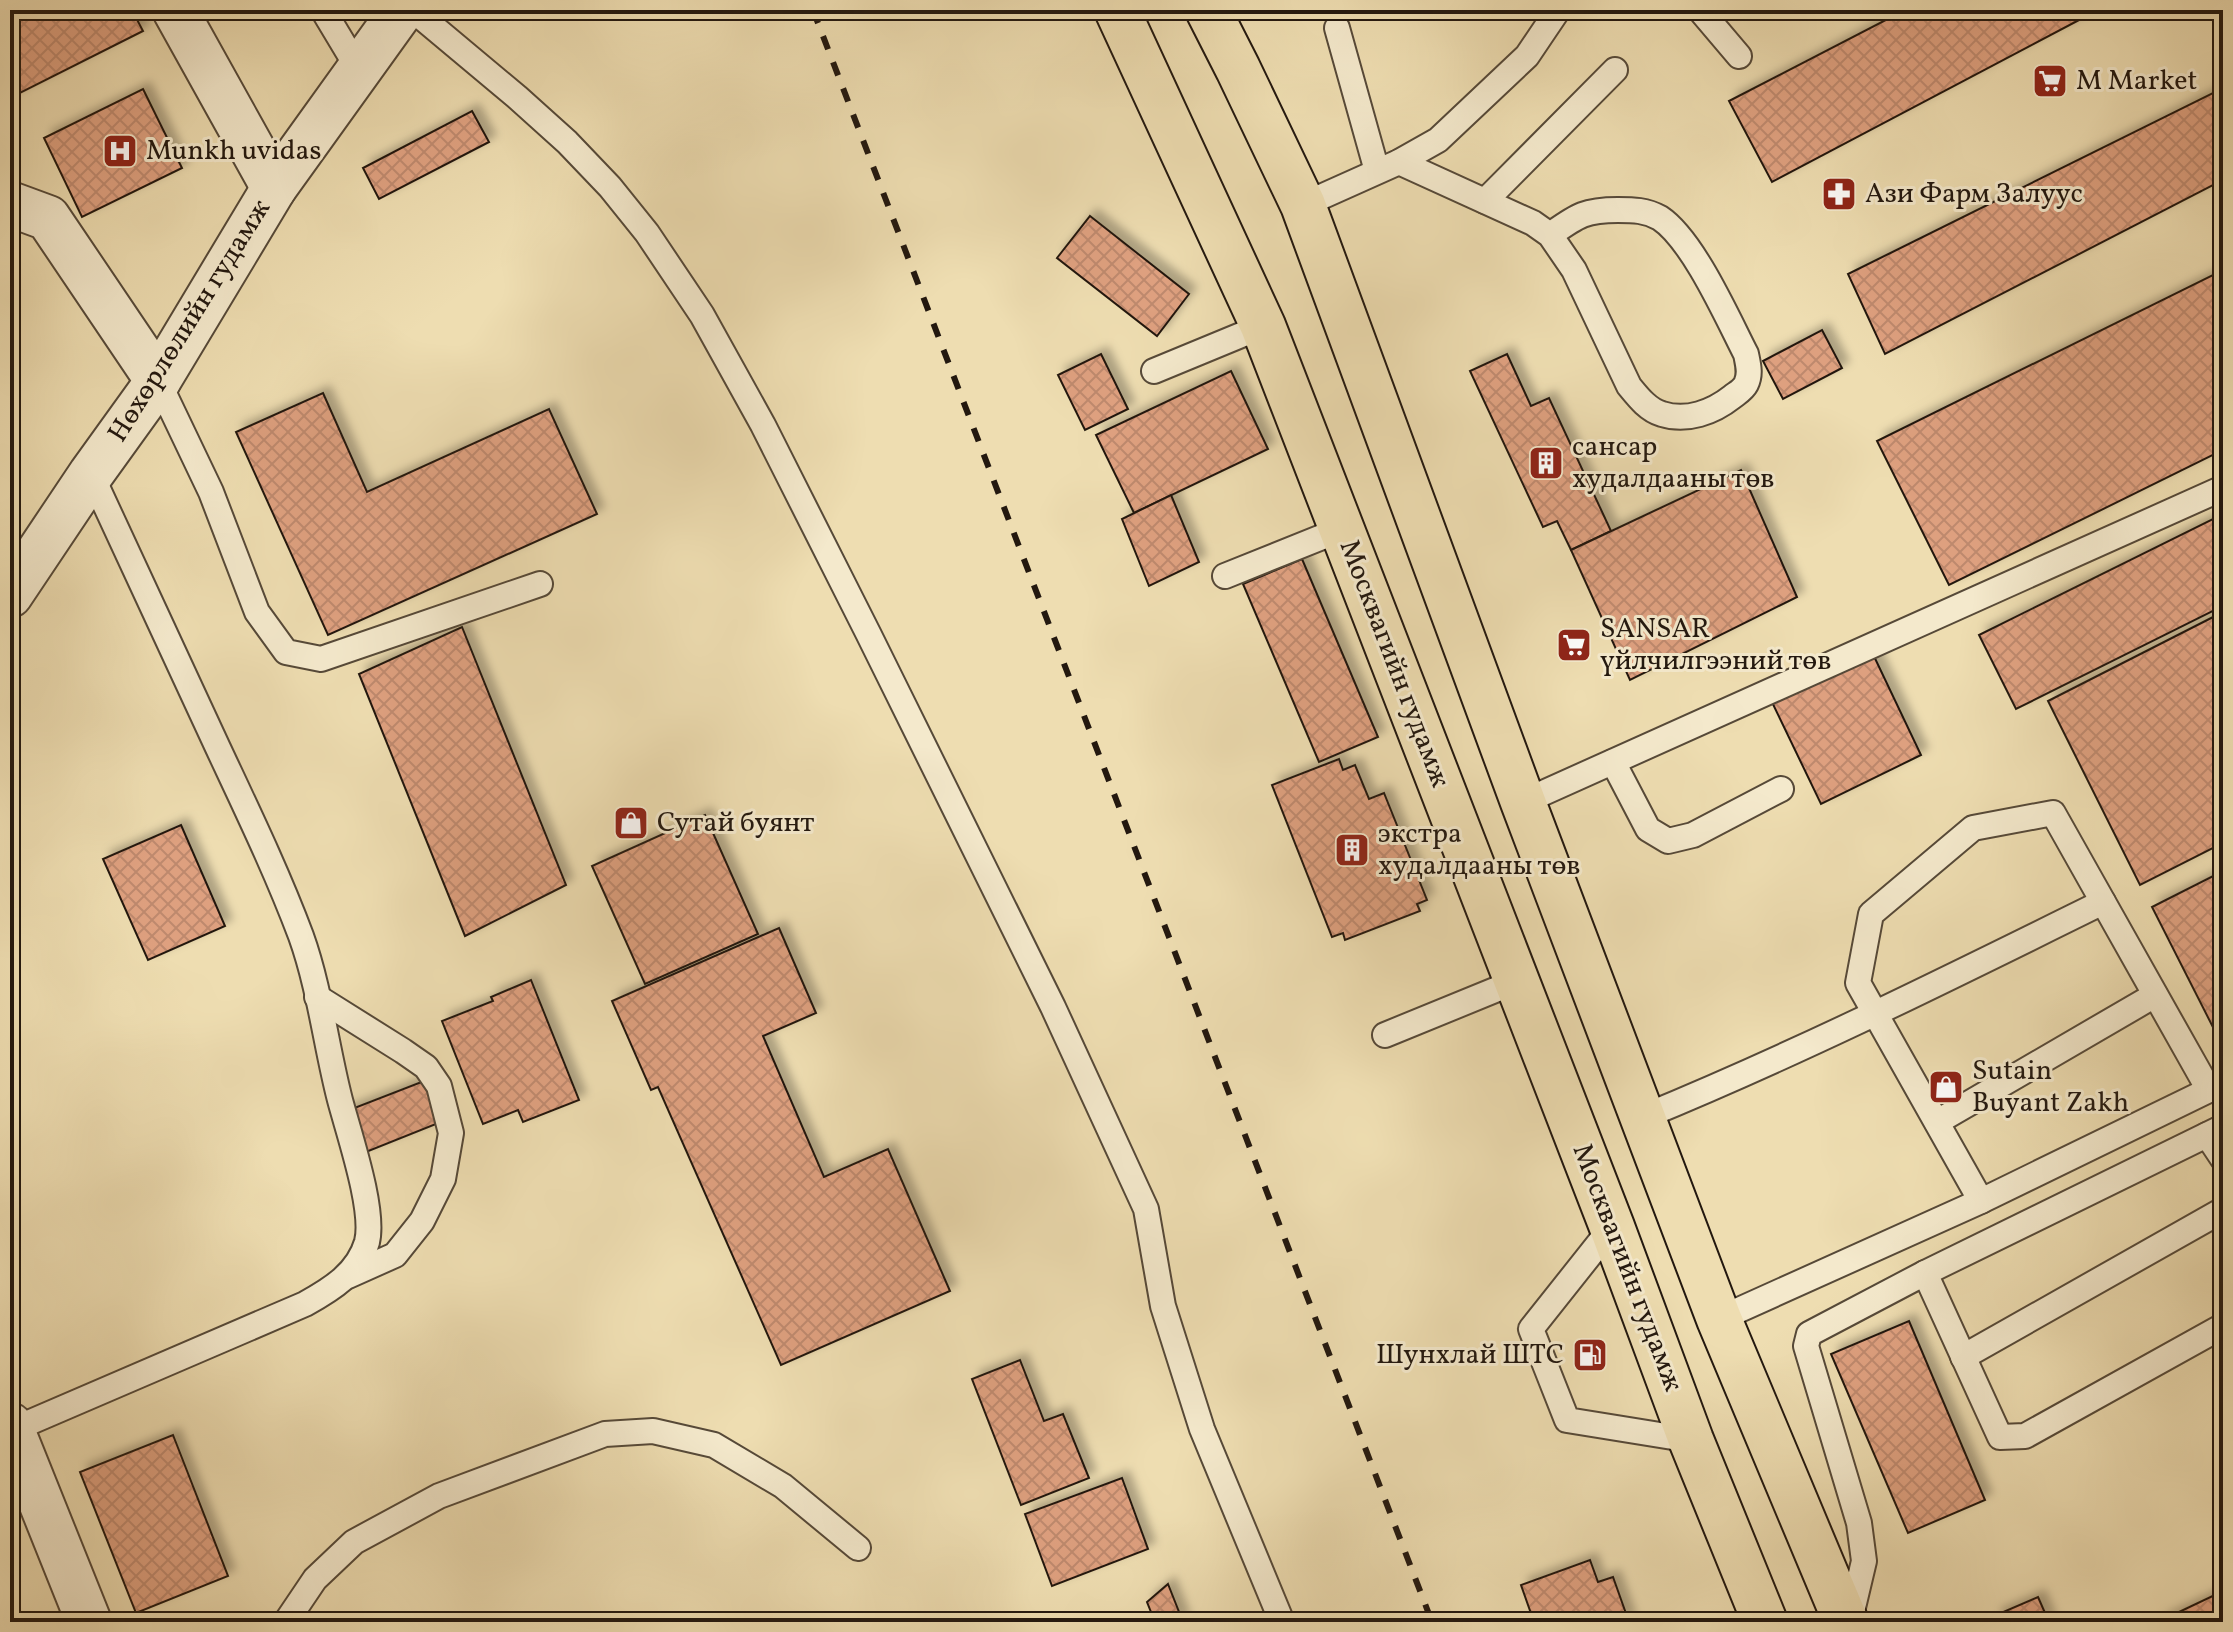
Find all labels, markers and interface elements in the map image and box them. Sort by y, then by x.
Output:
supermarket icon: М Market [2031,62,2069,100]
place label: М Market [2076,62,2197,101]
hospital icon: Munkh uvidas [101,132,139,170]
place label: Munkh uvidas [146,132,321,171]
pharmacy icon: Ази Фарм Залуус [1820,175,1858,213]
place label: Ази Фарм Залуус [1865,175,2083,214]
street label: Нөхөрлөлийн гудамж [99,192,281,450]
place label: сансар худалдааны төв [1572,428,1775,499]
building icon: сансар худалдааны төв [1527,444,1565,482]
street label: Москвагийн гудамж [1329,534,1459,794]
place label: SANSAR үйлчилгээний төв [1600,610,1831,681]
supermarket icon: SANSAR үйлчилгээний төв [1555,626,1593,664]
shop icon: Сутай буянт [612,804,650,842]
place label: Сутай буянт [657,804,814,843]
place label: экстра худалдааны төв [1378,815,1581,886]
building icon: экстра худалдааны төв [1333,831,1371,869]
place label: Sutain Buyant Zakh [1972,1052,2129,1123]
shop icon: Sutain Buyant Zakh [1927,1068,1965,1106]
street label: Москвагийн гудамж [1562,1138,1692,1398]
place label: Шунхлай ШТС [1376,1336,1564,1375]
fuel station icon: Шунхлай ШТС [1571,1336,1609,1374]

